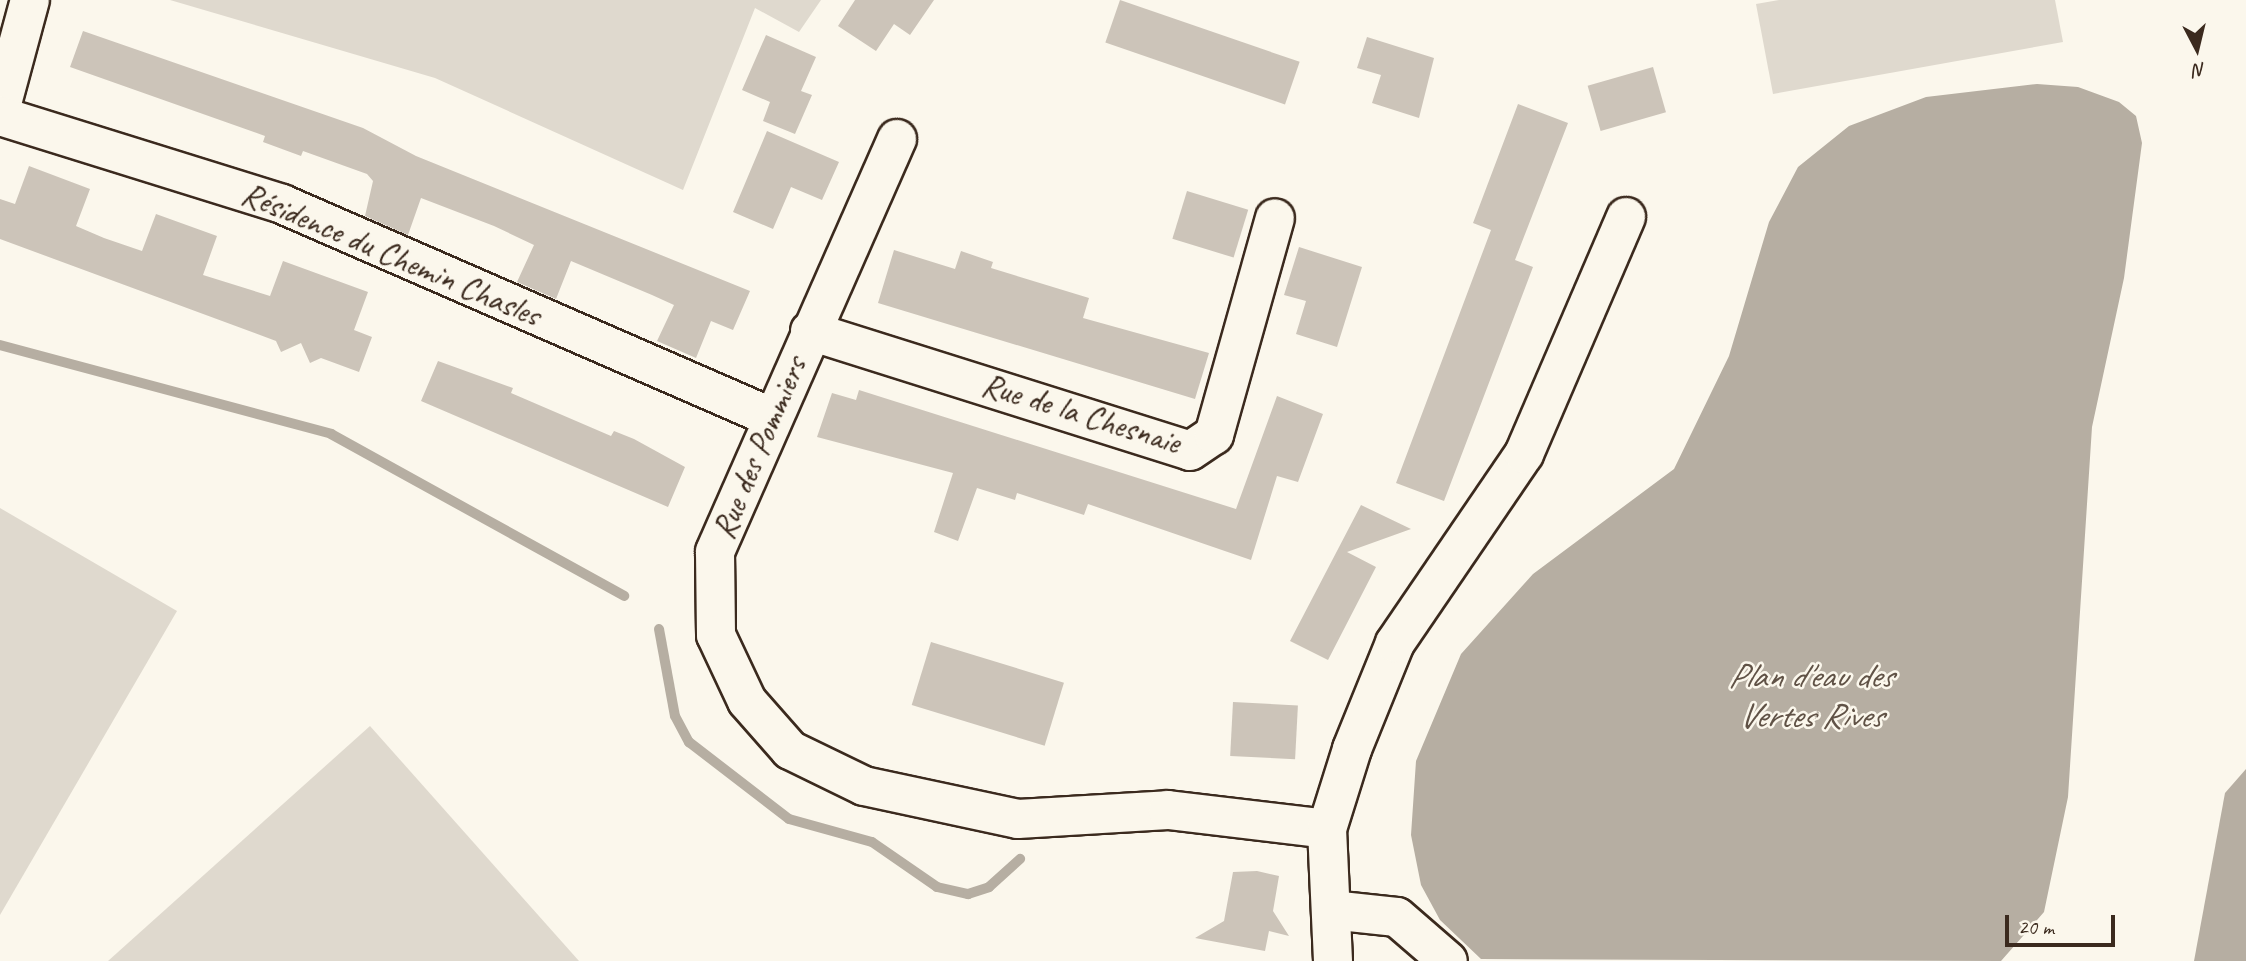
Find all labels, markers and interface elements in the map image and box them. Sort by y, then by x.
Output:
north arrow [2162,14,2232,84]
text: N [2192,57,2207,82]
street label: Résidence du Chemin Chasles [235,174,547,336]
street label: Rue des Pommiers [704,350,816,546]
street label: Rue de la Chesnaie [977,365,1185,463]
water label: Plan d'eau des Vertes Rives [1728,655,1892,737]
scale bar [2008,902,2118,946]
text: 20 m [2018,914,2054,940]

